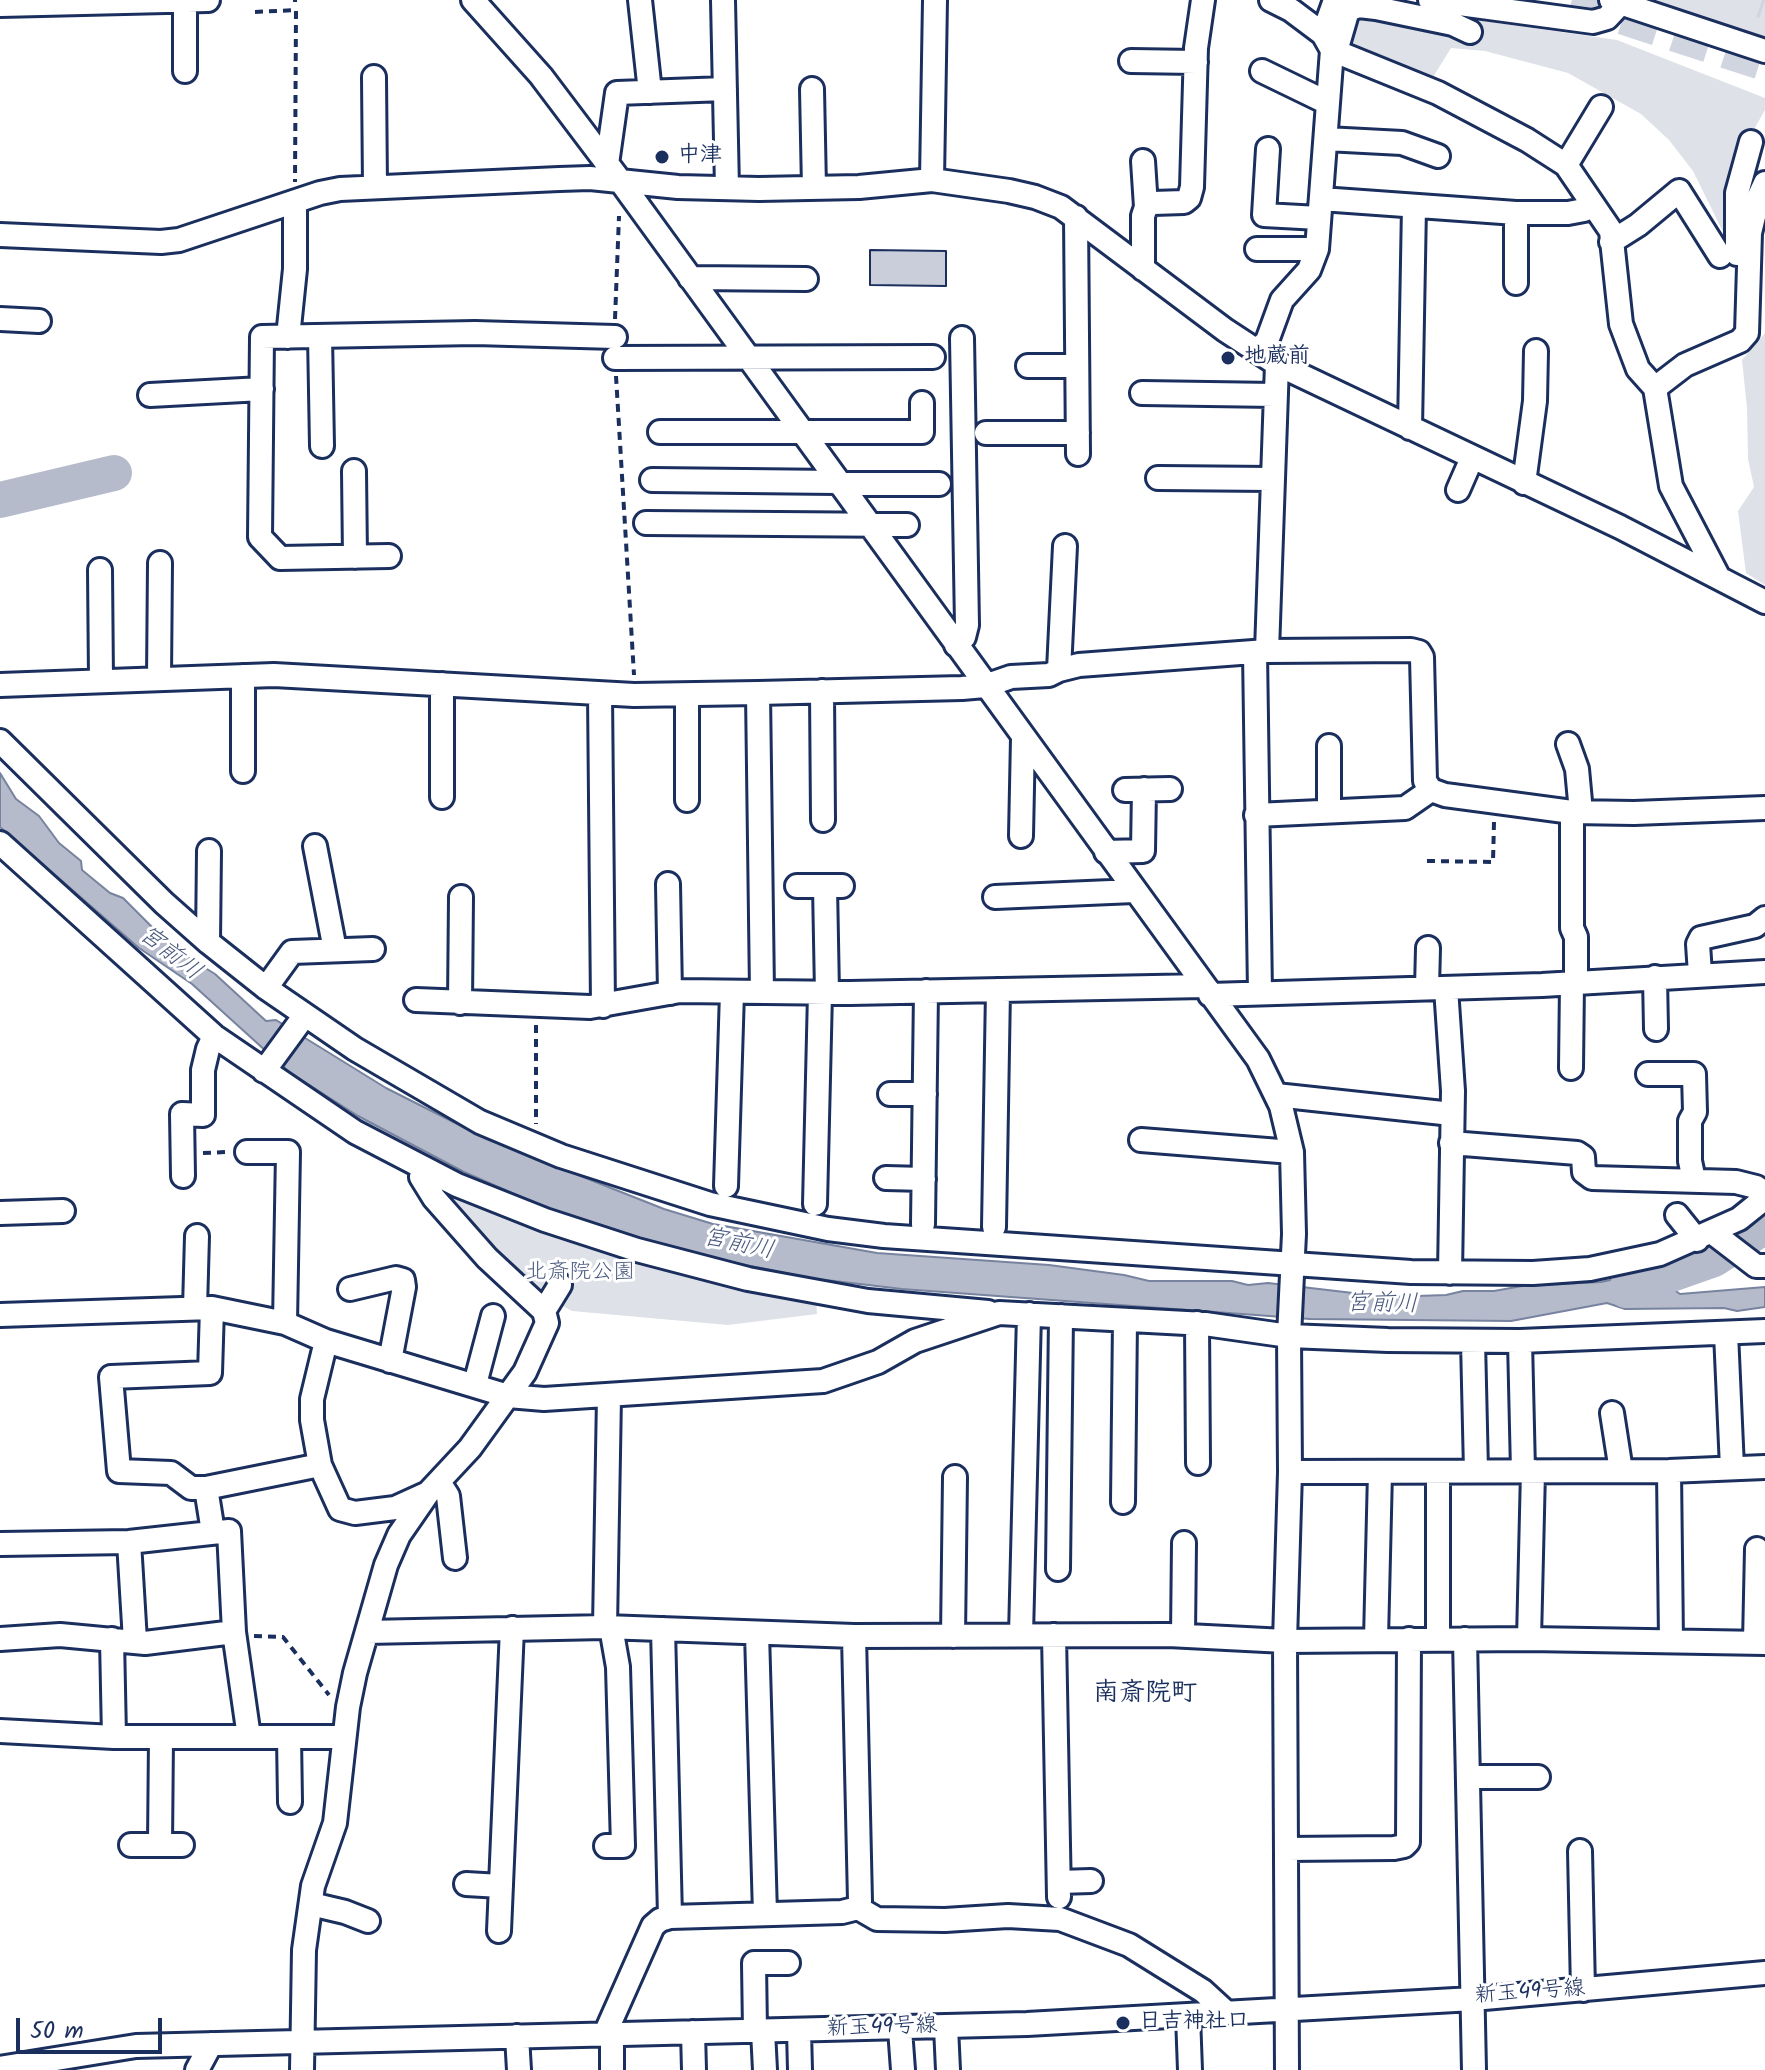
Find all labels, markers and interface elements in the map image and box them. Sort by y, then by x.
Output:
place label: 中津 [678,144,722,170]
marker: 中津 [653,148,671,166]
place label: 地蔵前 [1244,345,1310,371]
marker: 地蔵前 [1219,349,1237,367]
water label: 宮前川 [132,921,206,989]
water label: 宮前川 [700,1224,776,1268]
park label: 北斎院公園 [525,1261,635,1287]
water label: 宮前川 [1346,1291,1418,1321]
district label: 南斎院町 [1093,1680,1197,1712]
street label: 新玉49号線 [1474,1977,1586,2011]
scale bar [20,2002,166,2052]
place label: 日吉神社口 [1139,2010,1249,2036]
text: 50 m [30,2012,84,2051]
street label: 新玉49号線 [826,2014,938,2044]
marker: 日吉神社口 [1114,2014,1132,2032]

